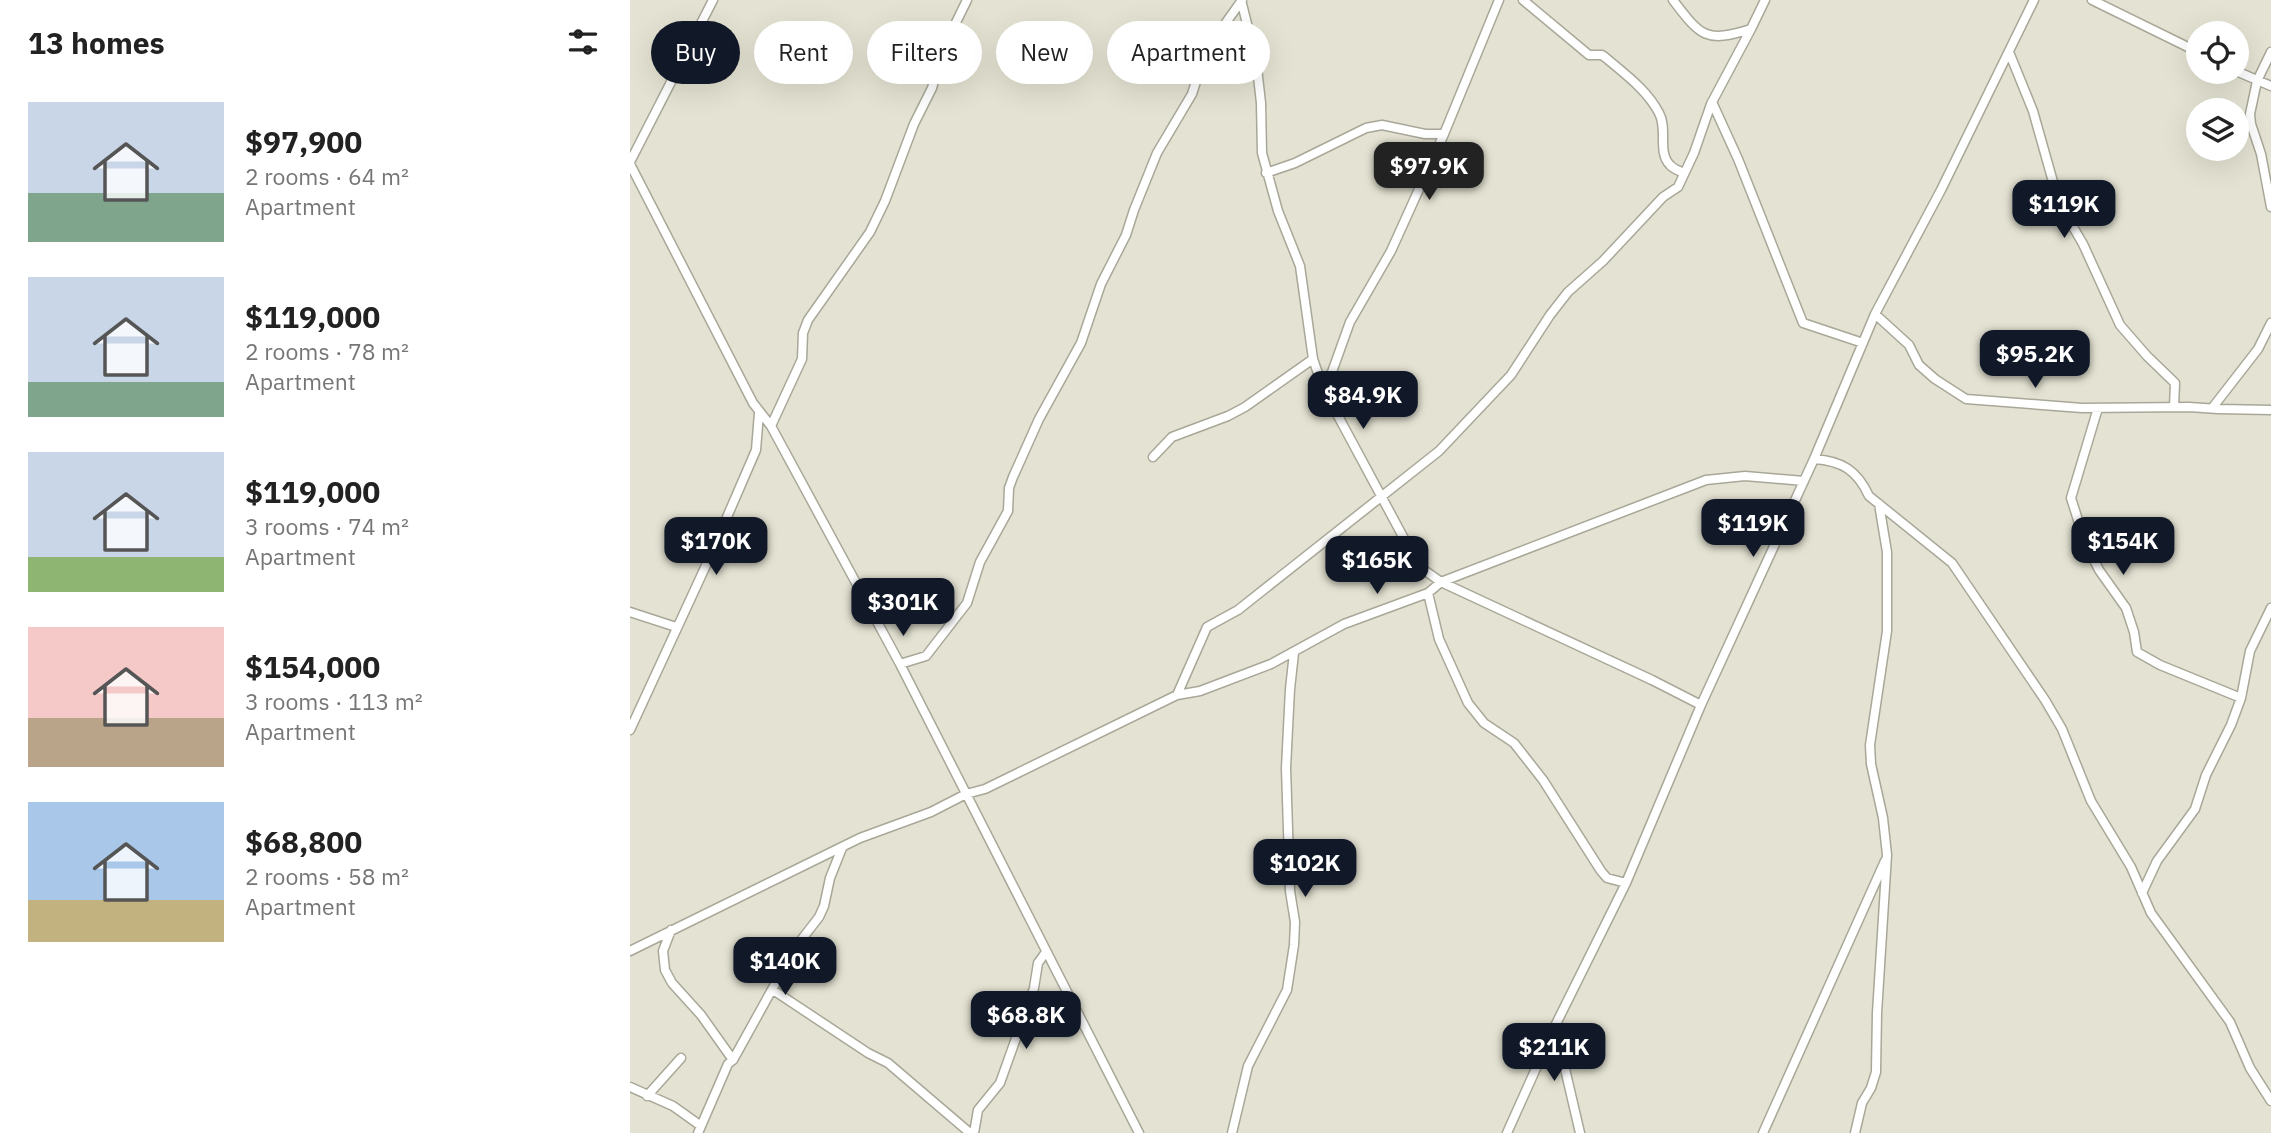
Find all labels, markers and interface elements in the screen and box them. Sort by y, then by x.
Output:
chip: Buy [651,21,740,84]
chip: Rent [754,21,853,84]
chip: Filters [867,21,982,84]
chip: New [996,21,1093,84]
chip: Apartment [1107,21,1270,84]
map controls [2186,21,2249,161]
button: locate [2186,21,2249,84]
text: 13 homes [28,23,165,62]
icon: filters [564,23,602,61]
button: layers [2186,98,2249,161]
text: $97,900 [245,122,362,161]
icon: home [84,130,168,214]
pin: $97.9K [1372,142,1486,202]
text: $97.9K [1390,150,1468,180]
text: 2 rooms · 64 m² [245,161,409,191]
pin: $119K [2015,180,2113,240]
text: $119K [2028,188,2100,218]
text: Apartment [245,191,356,221]
text: $119,000 [245,297,380,336]
icon: home [84,305,168,389]
pin: $95.2K [1978,330,2092,390]
text: 2 rooms · 78 m² [245,336,409,366]
text: $95.2K [1996,338,2074,368]
text: Apartment [245,366,356,396]
pin: $84.9K [1306,372,1420,431]
text: $84.9K [1324,379,1402,409]
text: $119,000 [245,472,380,511]
icon: home [84,480,168,564]
pin: $119K [1704,500,1802,559]
text: $119K [1717,507,1789,537]
text: 3 rooms · 74 m² [245,511,409,541]
pin: $170K [667,518,765,577]
pin: $154K [2074,518,2172,577]
text: $170K [680,525,752,555]
text: $154K [2087,525,2159,555]
pin: $165K [1328,536,1426,596]
text: Apartment [245,541,356,571]
text: $165K [1341,544,1413,574]
pin: $301K [854,578,952,638]
text: $301K [867,586,939,616]
text: $154,000 [245,647,380,686]
icon: home [84,655,168,739]
text: 3 rooms · 113 m² [245,686,423,716]
text: Apartment [245,716,356,746]
text: $68,800 [245,822,362,861]
icon: home [84,830,168,914]
pin: $102K [1256,839,1354,899]
text: $102K [1269,847,1341,877]
text: 2 rooms · 58 m² [245,861,409,891]
text: Apartment [245,891,356,921]
pin: $140K [736,937,834,997]
text: $140K [749,945,821,975]
pin: $68.8K [969,992,1083,1051]
text: $68.8K [987,999,1065,1029]
pin: $211K [1505,1024,1603,1083]
text: $211K [1518,1031,1590,1061]

